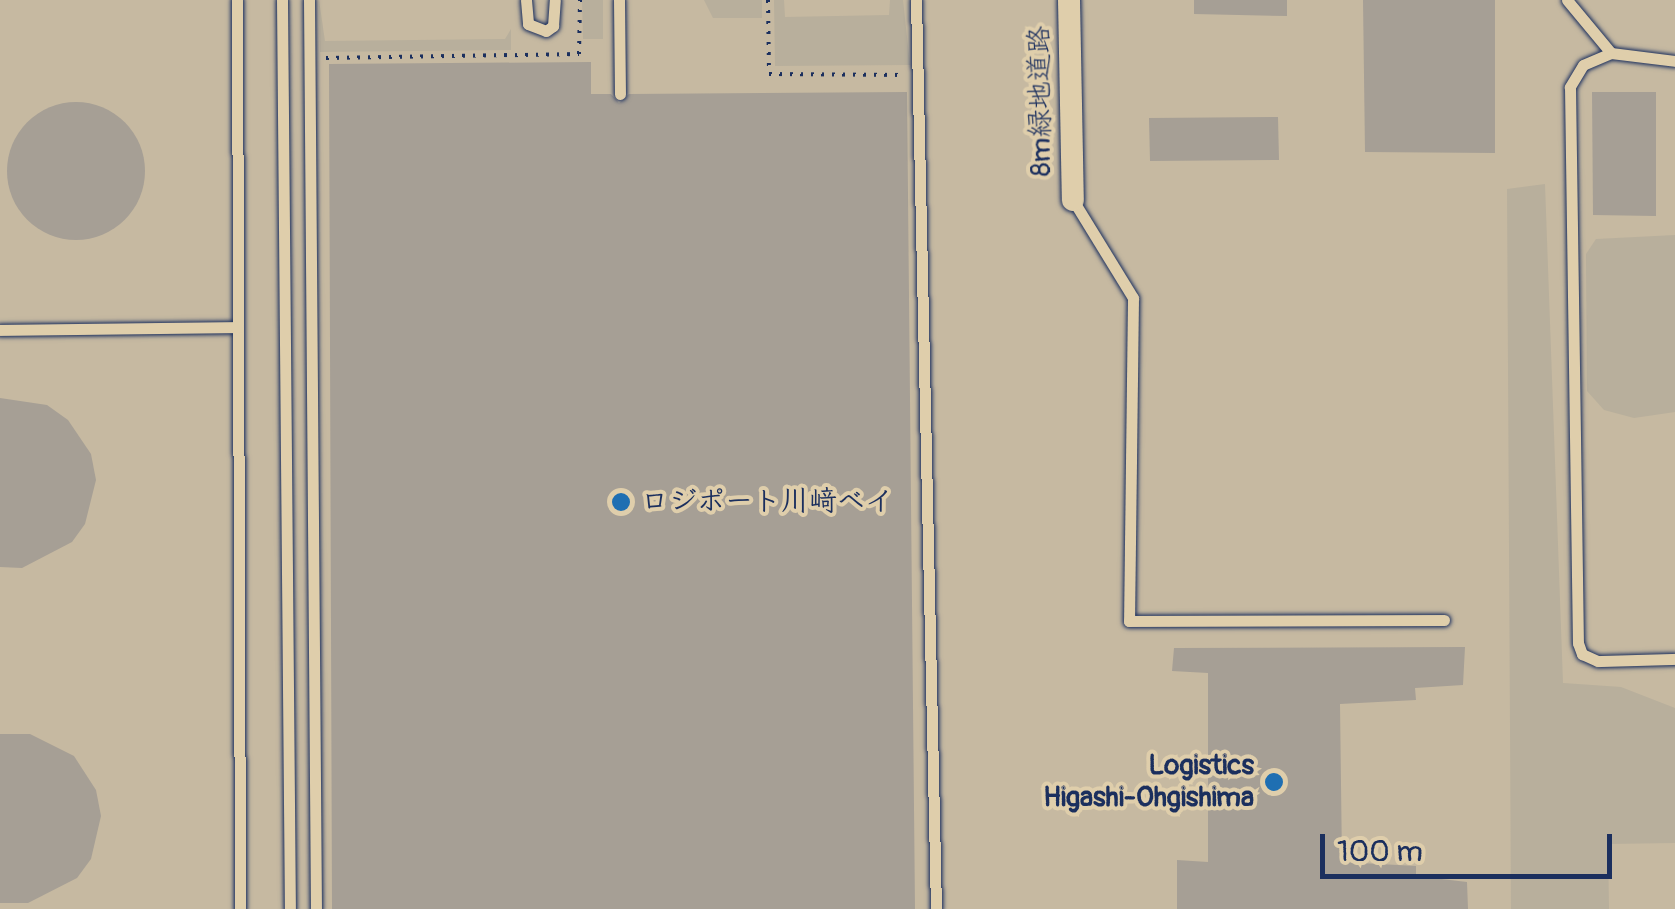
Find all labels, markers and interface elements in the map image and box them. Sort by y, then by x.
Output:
street label: 8m緑地道路 [1023,25,1059,177]
place label: ロジポート川﨑ベイ [641,485,893,519]
marker: ロジポート川﨑ベイ [610,491,632,513]
place label: Logistics Higashi-Ohgishima [1043,749,1254,815]
marker: Logistics Higashi-Ohgishima [1263,771,1285,793]
scale bar [1325,814,1618,876]
text: 100 m [1337,833,1423,870]

